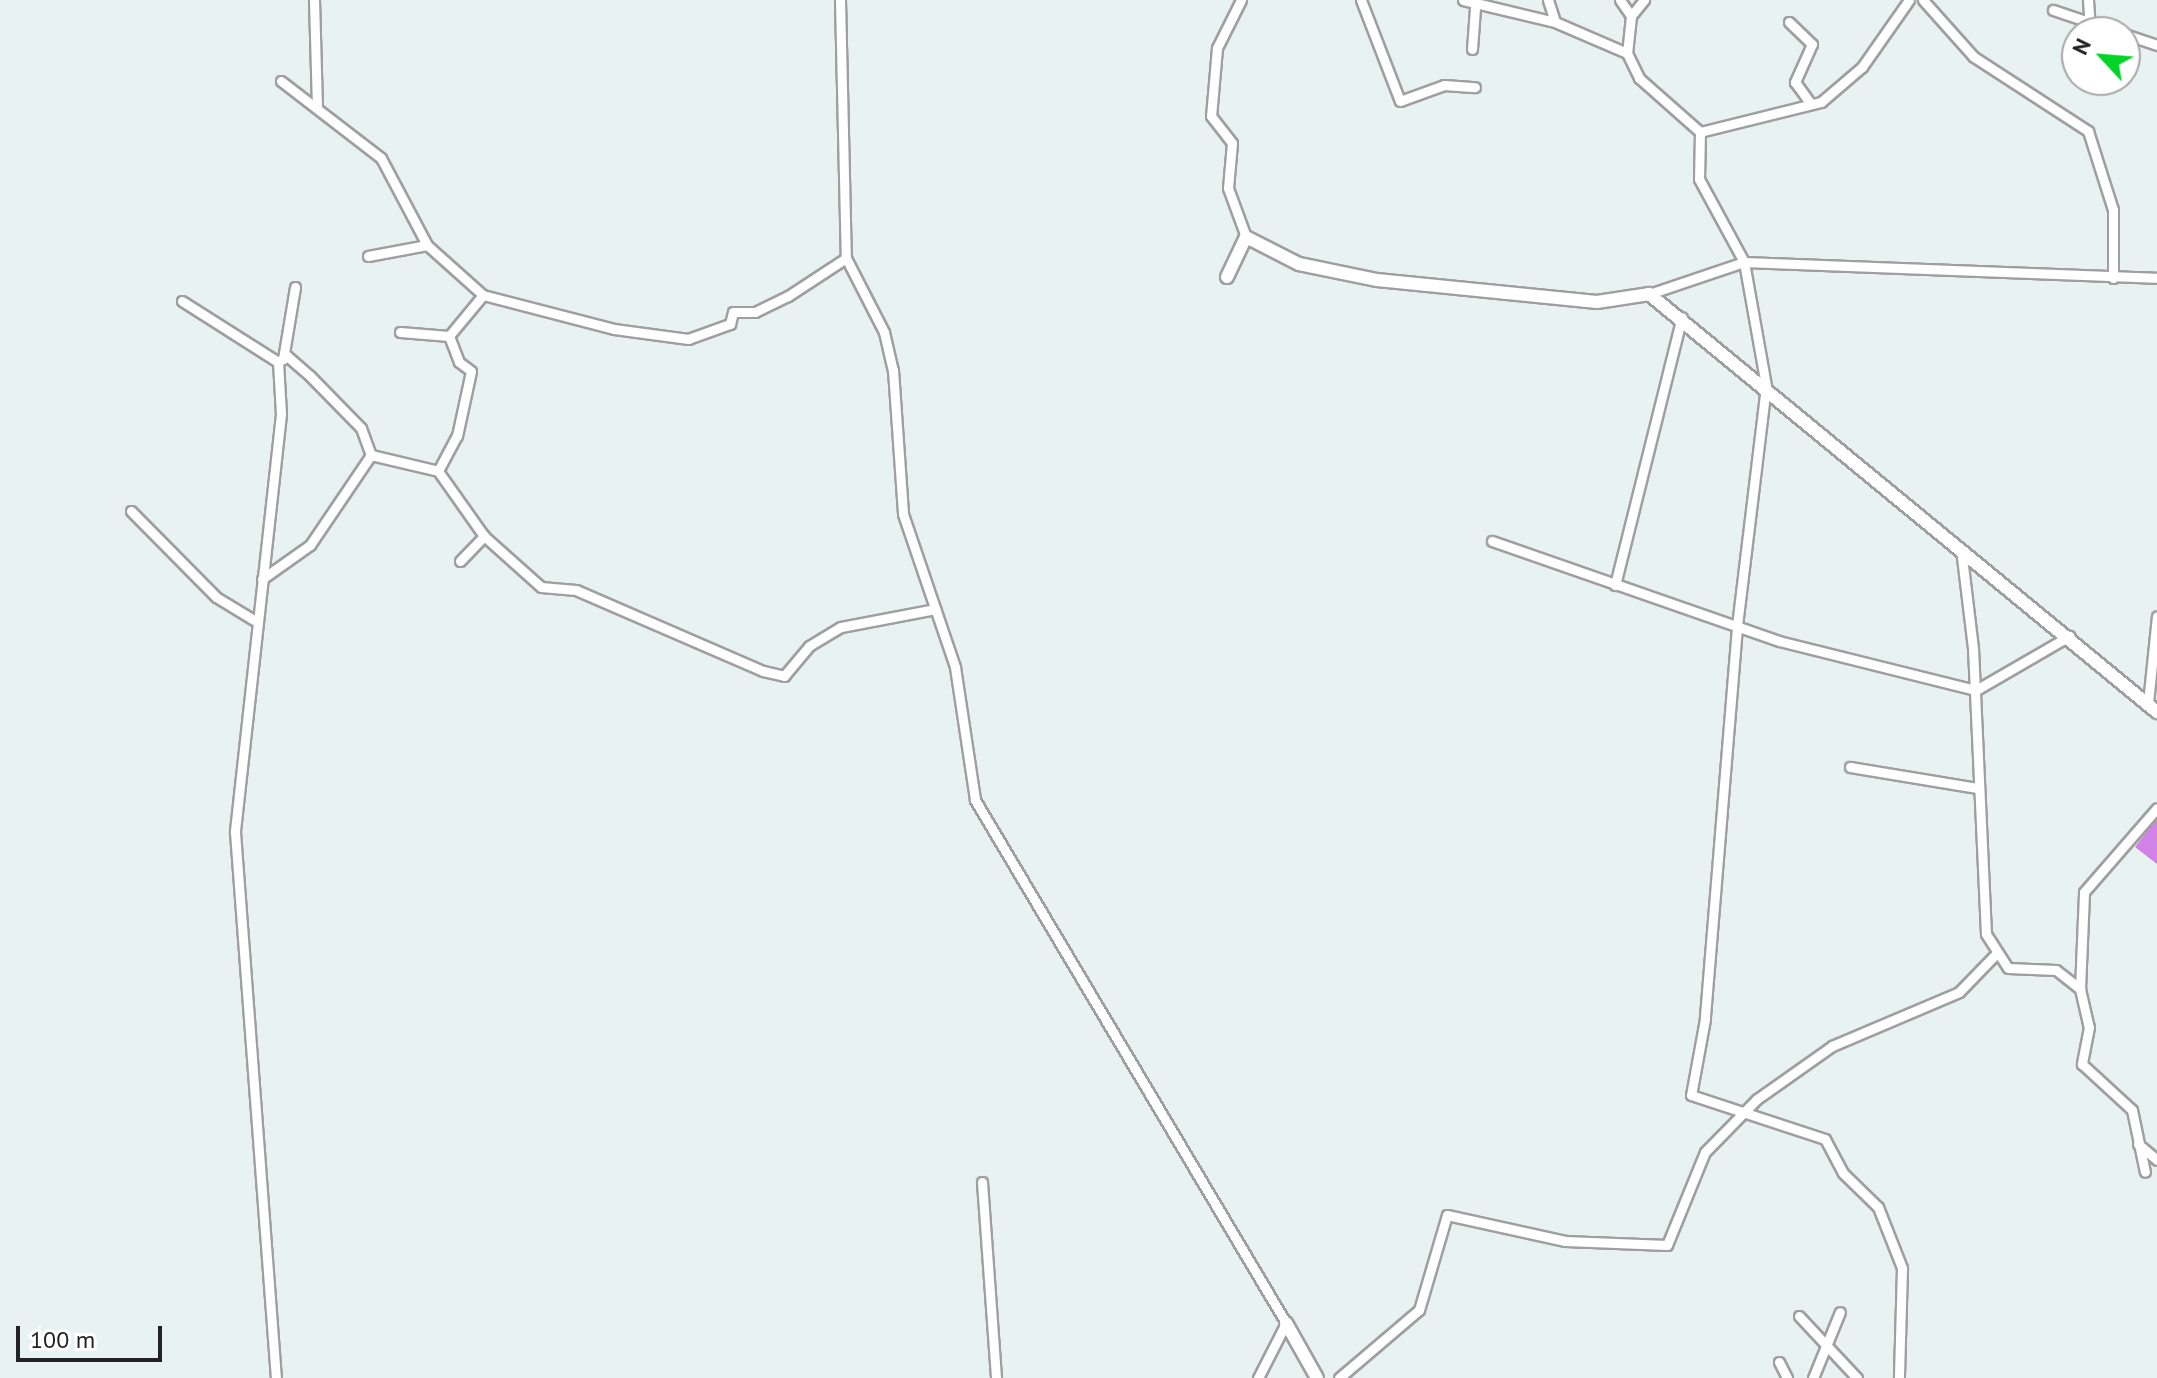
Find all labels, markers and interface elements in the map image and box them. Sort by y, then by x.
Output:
north arrow [2061,16,2141,96]
text: N [2065,34,2097,59]
scale bar [20,1310,166,1360]
text: 100 m [30,1324,95,1355]

